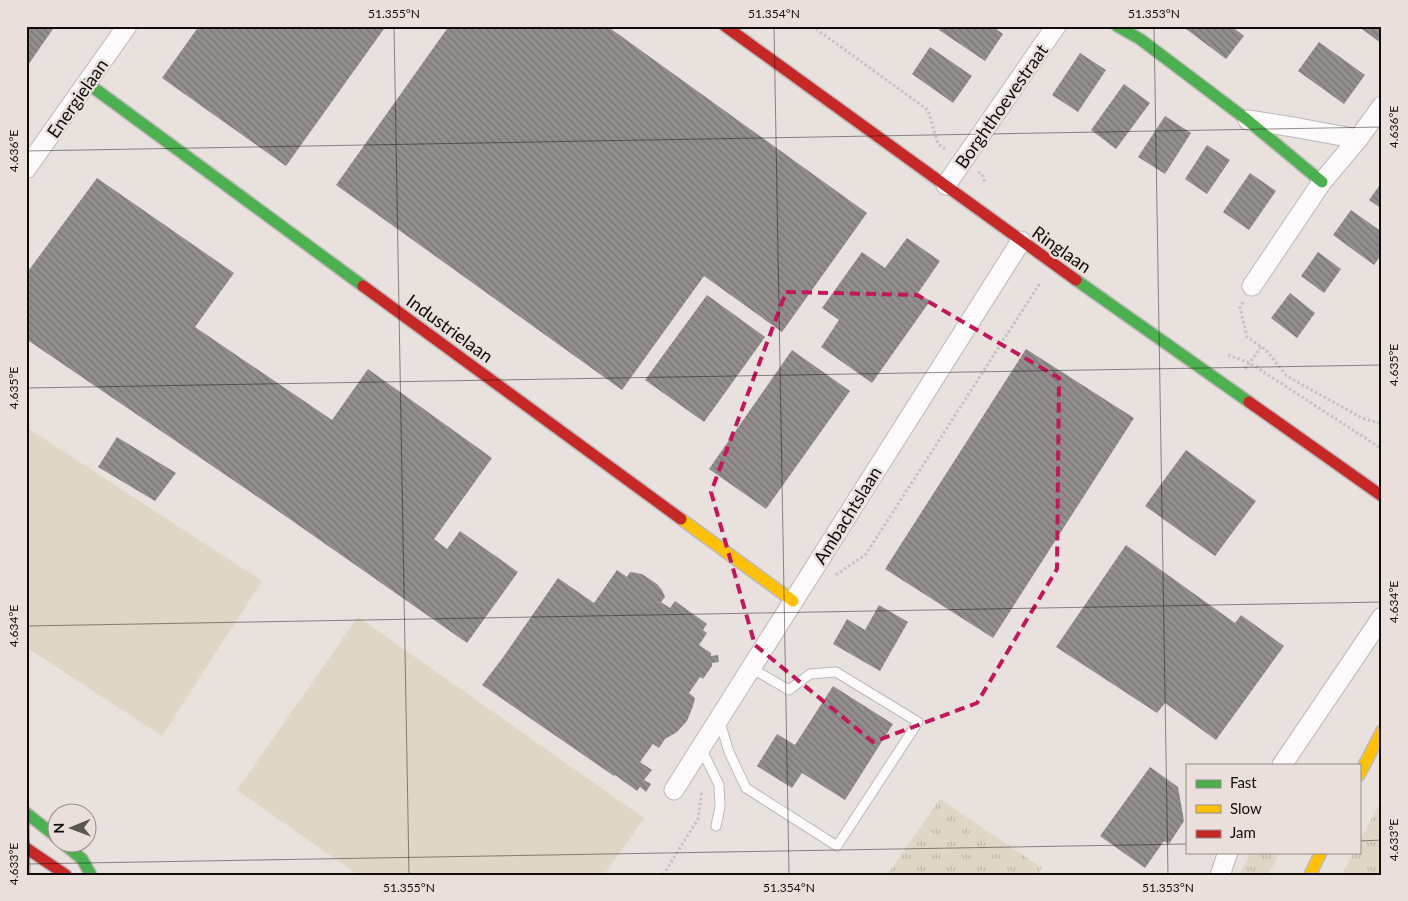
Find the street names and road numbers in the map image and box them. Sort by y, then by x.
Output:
street label: Borghthoevestraat [950,39,1052,172]
street label: Energielaan [42,54,112,142]
street label: Ringlaan [1028,221,1096,277]
street label: Industrielaan [402,289,498,367]
street label: Ambachtslaan [808,462,886,568]

